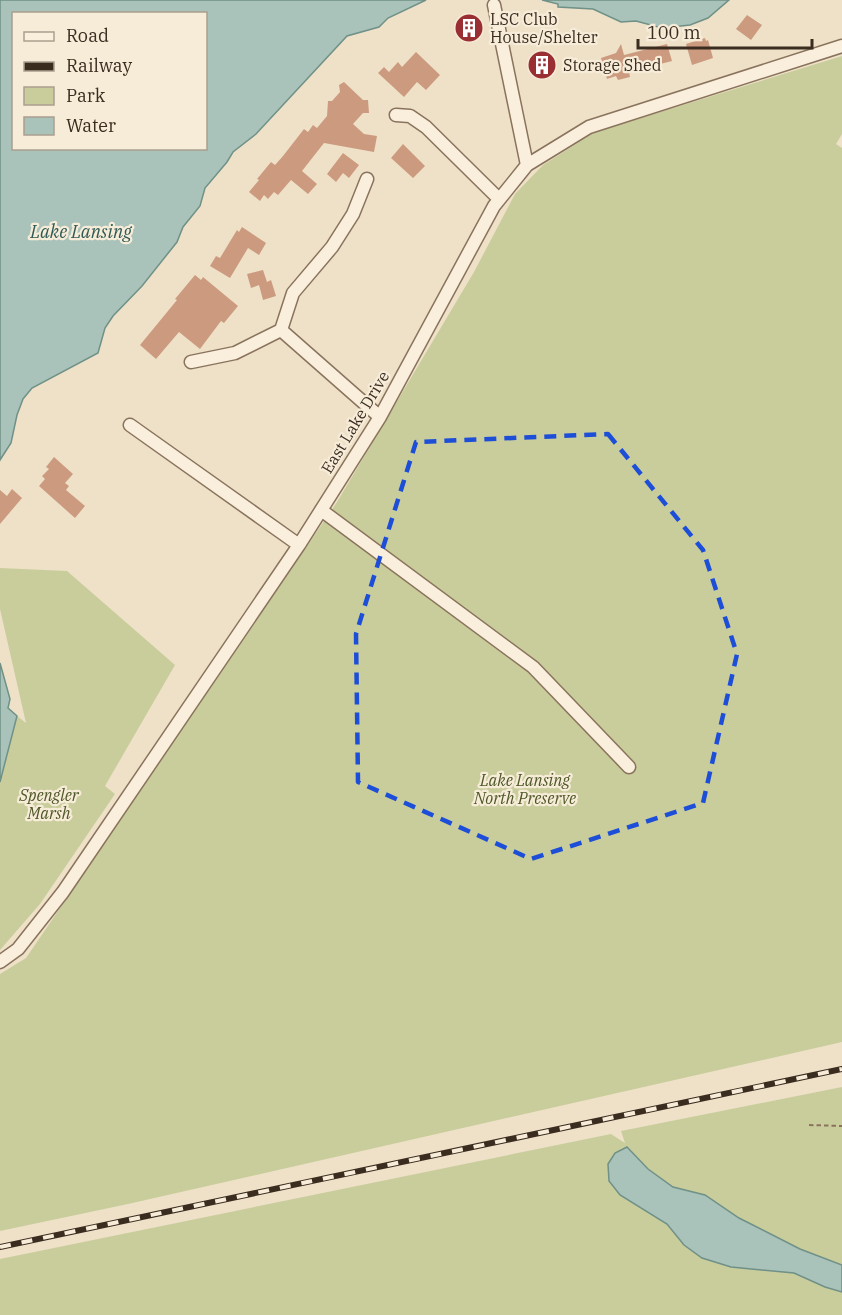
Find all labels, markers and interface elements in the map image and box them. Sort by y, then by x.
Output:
place label: LSC Club House/Shelter [490,9,598,47]
legend [12,12,207,150]
building icon: LSC Club House/Shelter [453,12,485,44]
scale bar [638,12,812,50]
text: 100 m [647,21,701,44]
text: Road [66,24,109,47]
building icon: Storage Shed [526,49,558,81]
text: Railway [66,54,132,77]
place label: Storage Shed [563,55,662,75]
text: Park [66,84,106,107]
text: Water [66,114,116,137]
water label: Lake Lansing [29,220,132,243]
street label: East Lake Drive [317,367,393,477]
park label: Lake Lansing North Preserve [473,770,576,808]
park label: Spengler Marsh [18,785,80,823]

